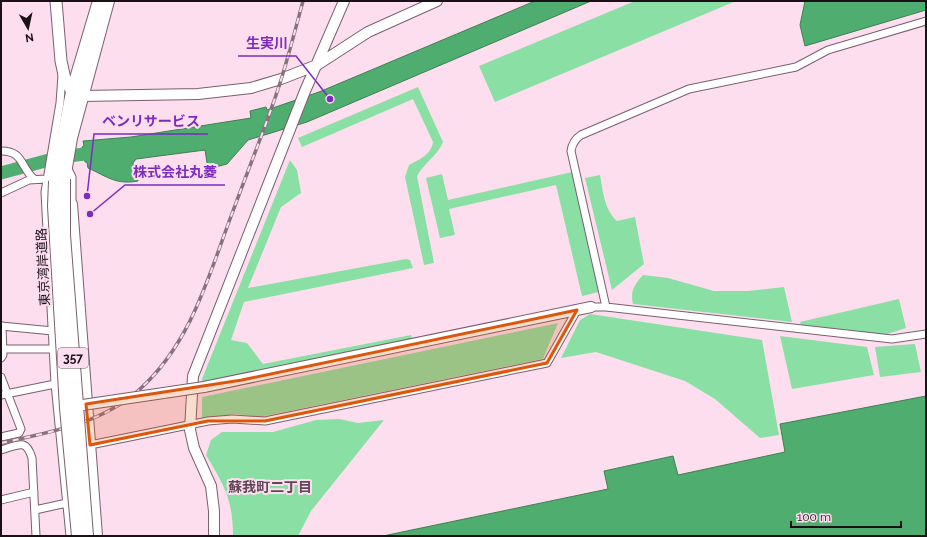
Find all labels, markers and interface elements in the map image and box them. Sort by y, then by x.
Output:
north arrow [8,8,48,48]
text: N [24,30,35,44]
callout: 生実川 [238,30,296,56]
text: 生実川 [246,35,288,51]
callout: ベンリサービス [94,108,208,134]
text: ベンリサービス [102,113,200,129]
callout: 株式会社丸菱 [125,159,225,185]
text: 株式会社丸菱 [133,164,217,180]
street label: 東京湾岸道路 [33,228,53,306]
road number: 357 [58,348,88,368]
district label: 蘇我町二丁目 [228,479,312,495]
scale bar [791,503,901,529]
text: 100 m [797,510,831,524]

